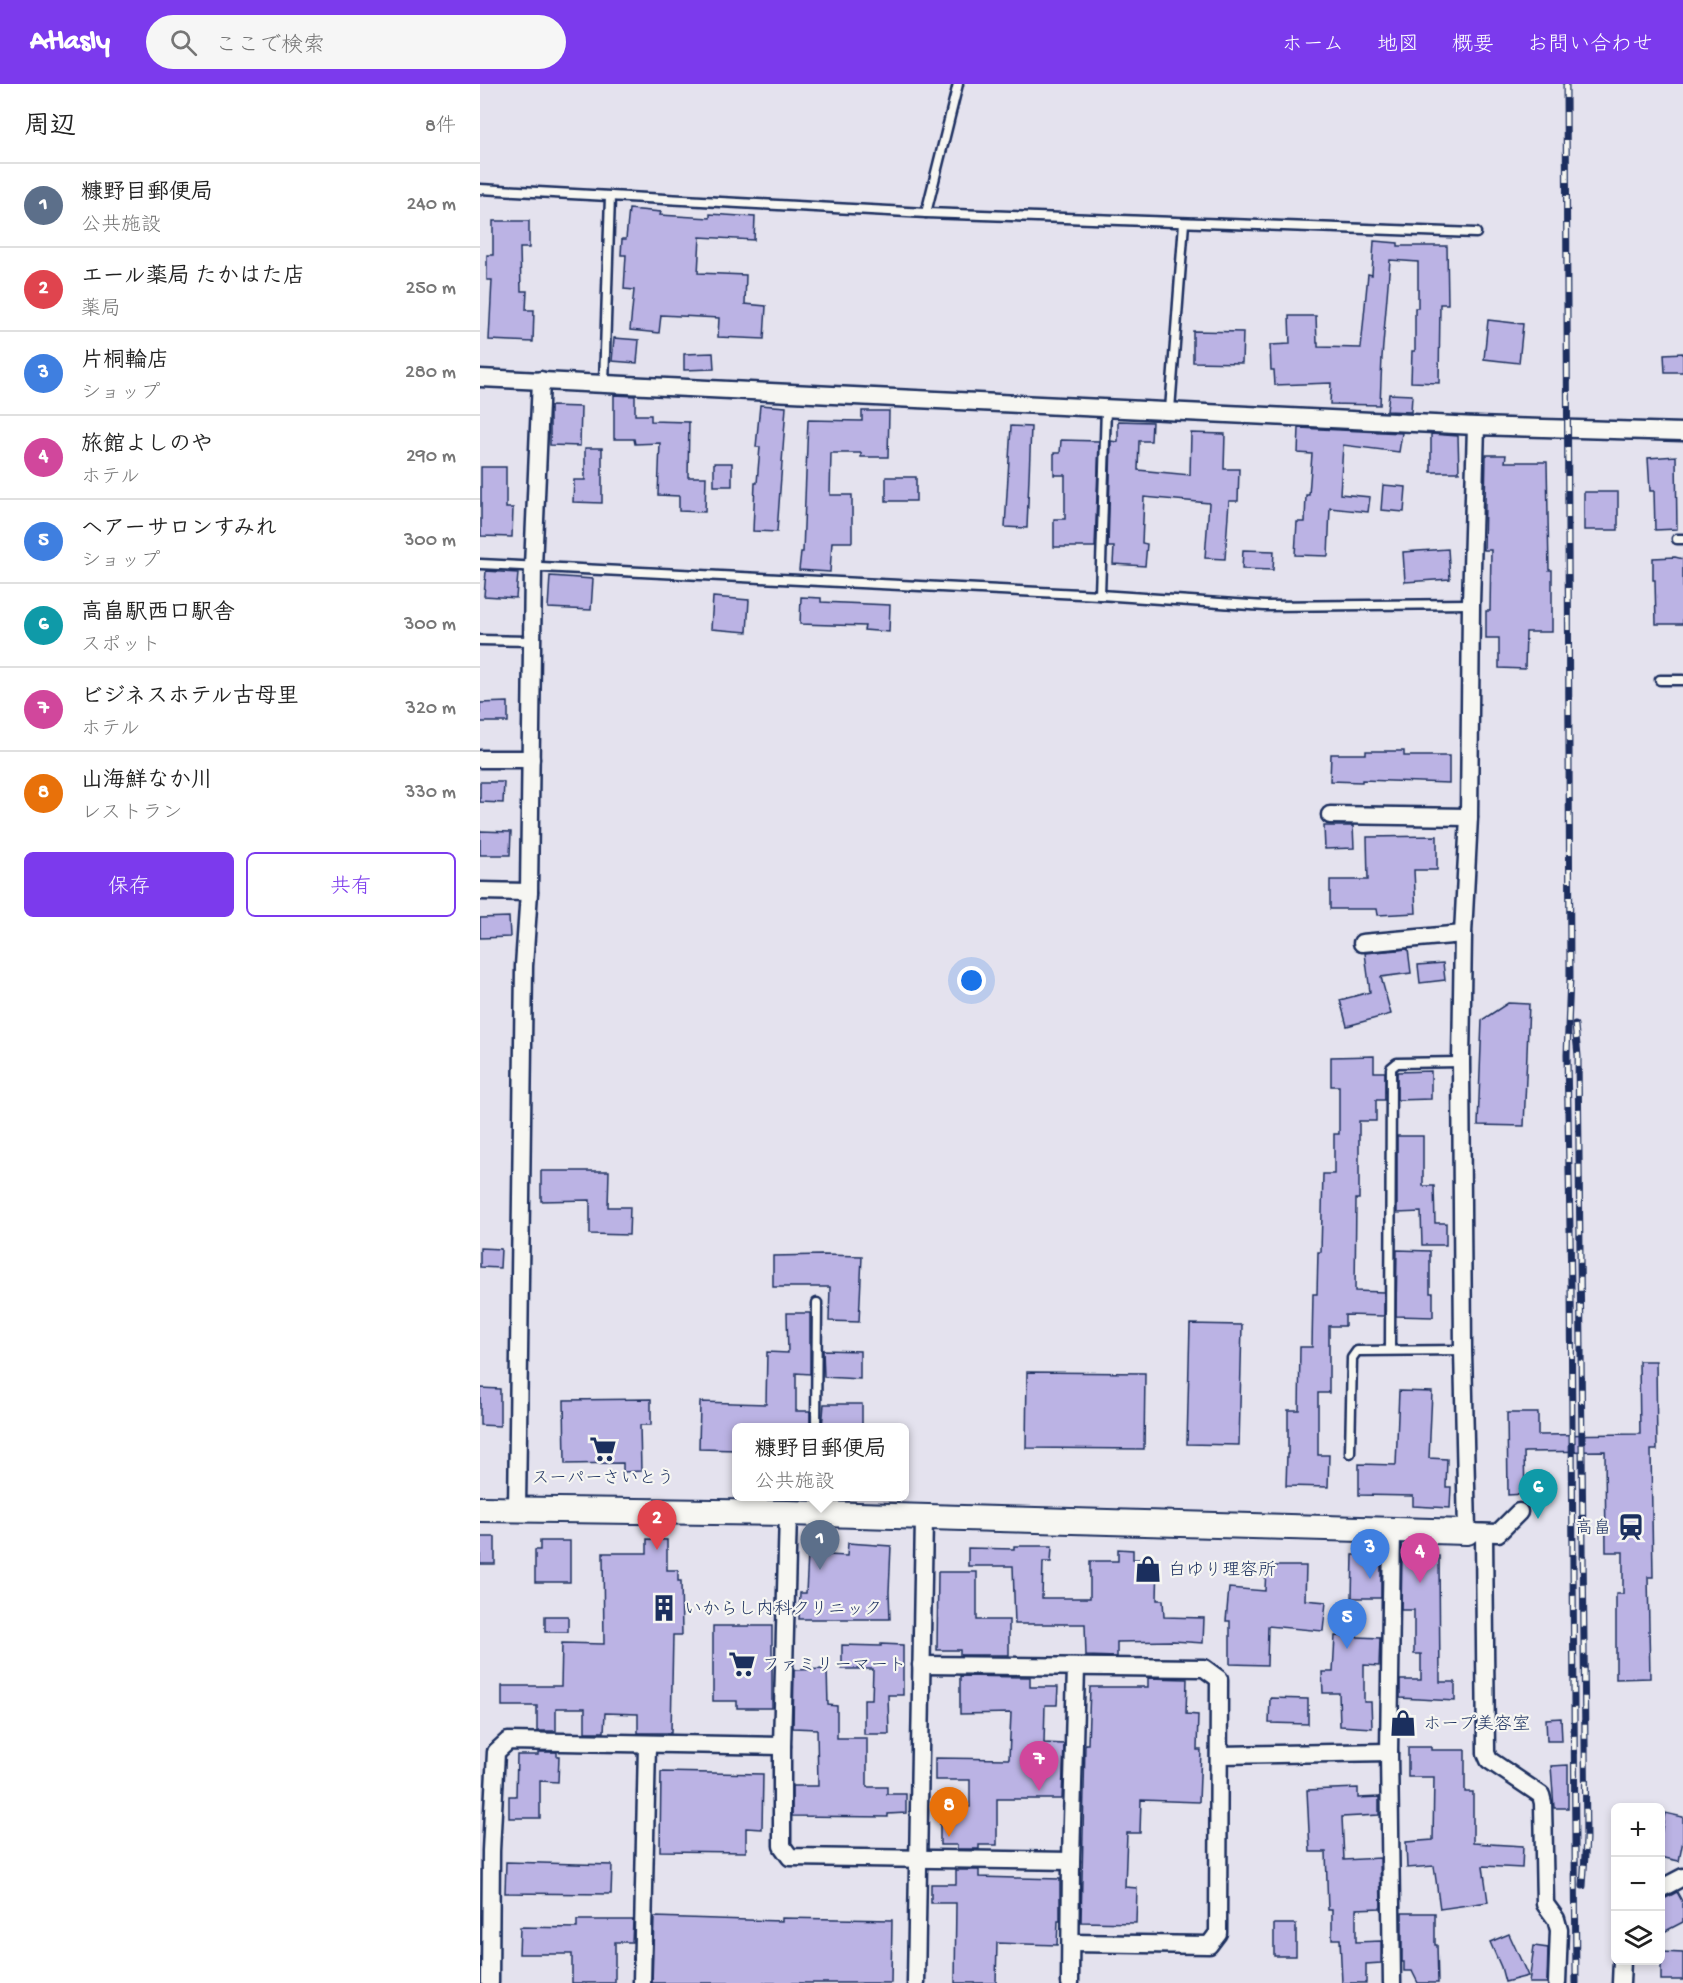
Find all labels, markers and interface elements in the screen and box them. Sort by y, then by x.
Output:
search box [146,15,566,69]
text: Atlasly [30,26,110,59]
icon: search [167,26,200,59]
text: ここで検索 [215,34,325,60]
text: ホーム [1282,34,1344,59]
text: 地図 [1377,34,1419,59]
text: 概要 [1452,34,1494,59]
text: お問い合わせ [1527,34,1653,59]
text: 周辺 [24,113,76,144]
text: 8件 [425,116,456,139]
text: 糠野目郵便局 [81,181,213,207]
text: 1 [39,194,48,217]
text: 240 m [406,194,456,217]
text: 公共施設 [81,215,161,238]
text: エール薬局 たかはた店 [81,265,305,291]
text: 2 [39,278,48,301]
text: 250 m [405,278,456,301]
text: 薬局 [81,299,121,322]
text: 片桐輪店 [81,349,169,375]
text: 3 [38,362,49,385]
text: 280 m [405,362,456,385]
text: ショップ [81,383,160,406]
text: 旅館よしのや [81,433,213,459]
text: 4 [39,446,48,469]
text: 290 m [406,446,456,469]
text: ホテル [81,467,140,490]
text: ヘアーサロンすみれ [81,517,277,543]
text: 5 [38,530,49,553]
text: 300 m [404,530,456,553]
text: ショップ [81,551,160,574]
text: 高畠駅西口駅舎 [81,601,235,627]
text: 6 [38,614,49,637]
text: 300 m [404,614,456,637]
text: スポット [81,635,161,658]
text: ビジネスホテル古母里 [81,685,299,711]
text: 7 [38,698,49,721]
text: 320 m [406,698,456,721]
text: ホテル [81,719,140,742]
text: 山海鮮なか川 [81,769,213,795]
text: 8 [38,782,49,805]
text: 330 m [405,782,456,805]
text: レストラン [81,803,183,826]
button: 保存 [24,852,234,917]
button: 共有 [246,852,456,917]
your location [957,966,986,995]
popup [732,1423,909,1501]
supermarket icon: スーパーさいとう [588,1434,618,1464]
text: 糠野目郵便局 [754,1438,887,1464]
place label: スーパーさいとう [532,1469,674,1490]
pin: 6 [1518,1470,1558,1519]
text: 公共施設 [754,1472,834,1495]
pin: 2 [638,1500,676,1550]
station icon: 高畠 [1616,1512,1646,1542]
place label: 高畠 [1575,1518,1611,1540]
pin: 1 [800,1520,840,1570]
pin: 3 [1350,1530,1390,1579]
pin: 4 [1400,1534,1440,1583]
shop icon: 白ゆり理容所 [1133,1554,1163,1584]
place label: 白ゆり理容所 [1168,1560,1276,1582]
building icon: いからし内科クリニック [649,1593,679,1623]
place label: いからし内科クリニック [684,1599,882,1621]
pin: 5 [1328,1600,1366,1649]
supermarket icon: ファミリーマート [727,1649,757,1679]
place label: ファミリーマート [762,1656,906,1677]
shop icon: ホープ美容室 [1388,1708,1418,1738]
place label: ホープ美容室 [1423,1714,1530,1736]
pin: 7 [1020,1742,1058,1791]
pin: 8 [930,1788,968,1837]
map controls [1611,1803,1665,1965]
button: + [1611,1803,1665,1857]
button: − [1611,1857,1665,1911]
button: layers [1611,1911,1665,1965]

